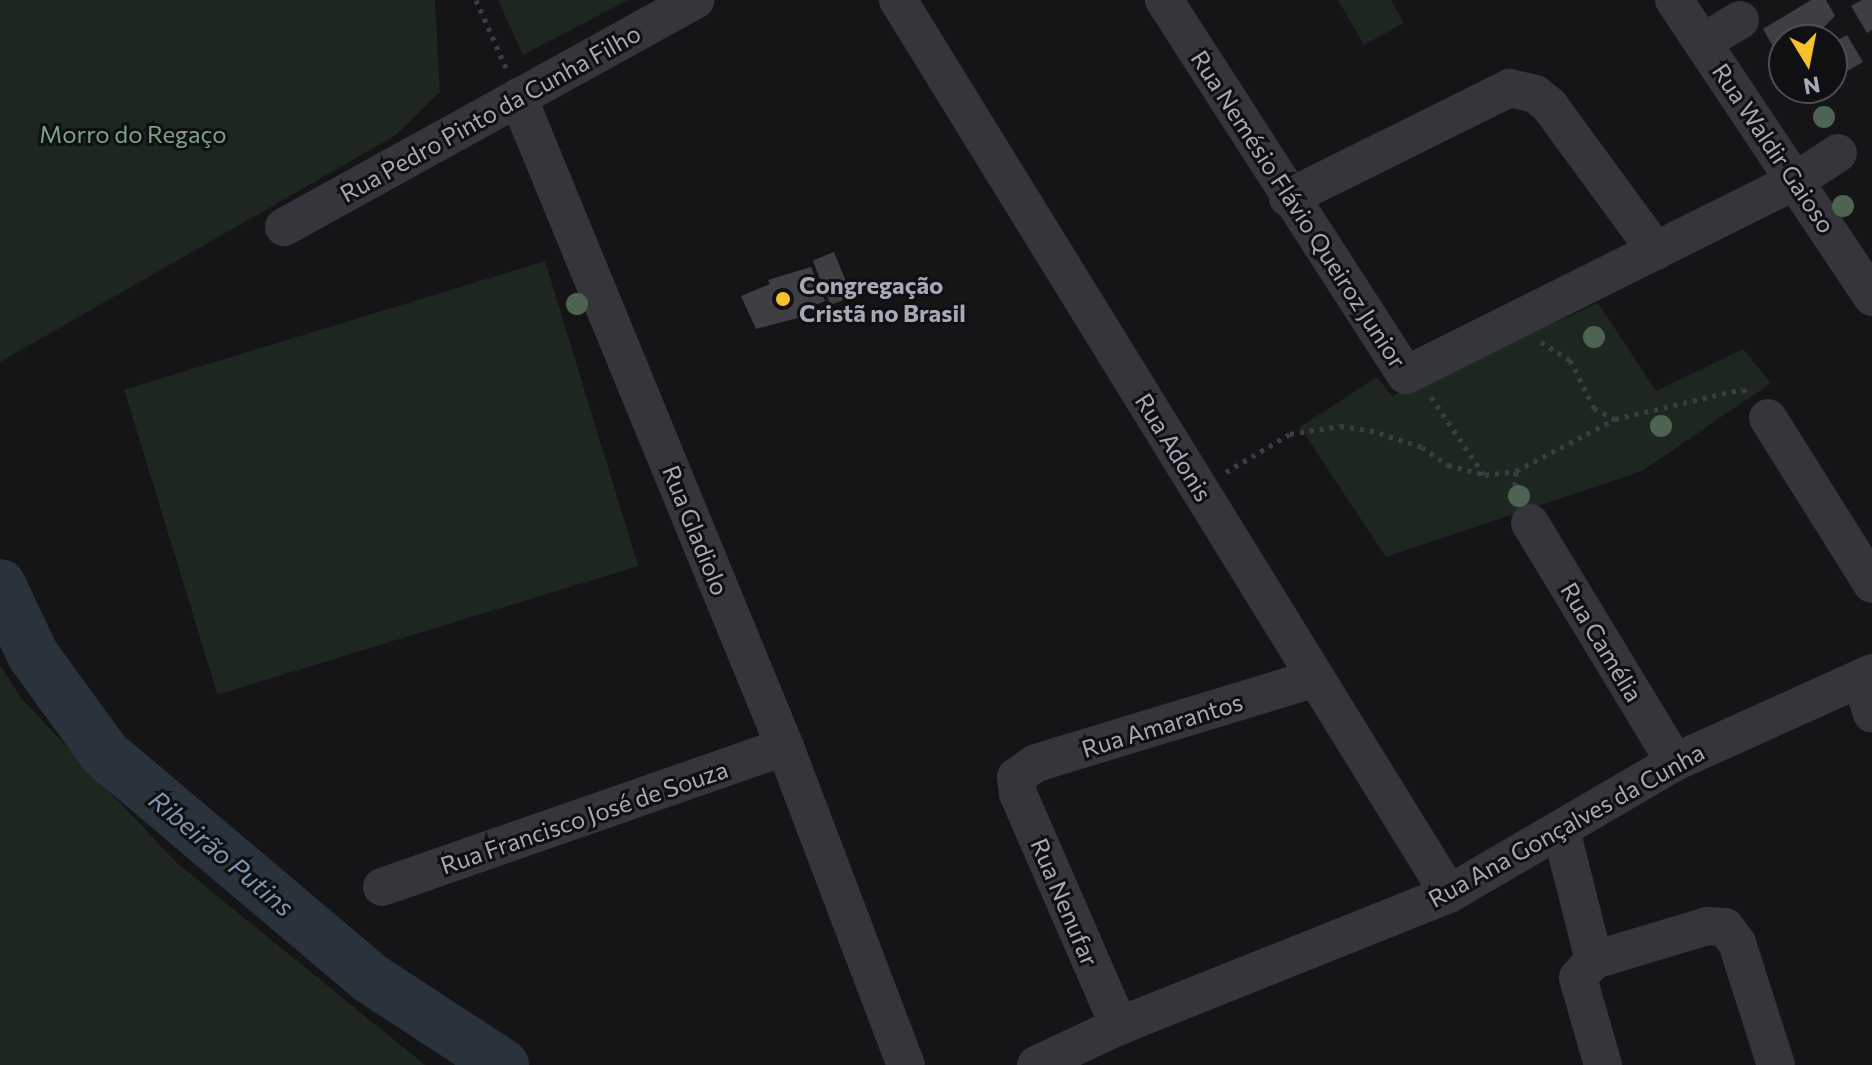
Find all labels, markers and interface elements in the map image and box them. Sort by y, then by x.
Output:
street label: Rua Pedro Pinto da Cunha Filho [335,18,645,208]
north arrow [1768,24,1848,104]
street label: Rua Nemésio Flávio Queiroz Junior [1186,45,1412,373]
street label: Rua Waldir Gaioso [1707,58,1841,238]
text: N [1801,71,1822,101]
park label: Morro do Regaço [39,120,227,148]
place label: Congregação Cristã no Brasil [799,271,966,327]
marker: Congregação Cristã no Brasil [774,290,792,308]
street label: Rua Adonis [1130,388,1218,506]
street label: Rua Gladiolo [657,461,735,599]
street label: Rua Camélia [1555,577,1649,707]
street label: Rua Amarantos [1078,687,1246,763]
street label: Rua Ana Gonçalves da Cunha [1423,737,1709,913]
street label: Rua Francisco José de Souza [437,754,731,880]
water label: Ribeirão Putins [143,784,301,922]
street label: Rua Nenufar [1025,834,1105,970]

